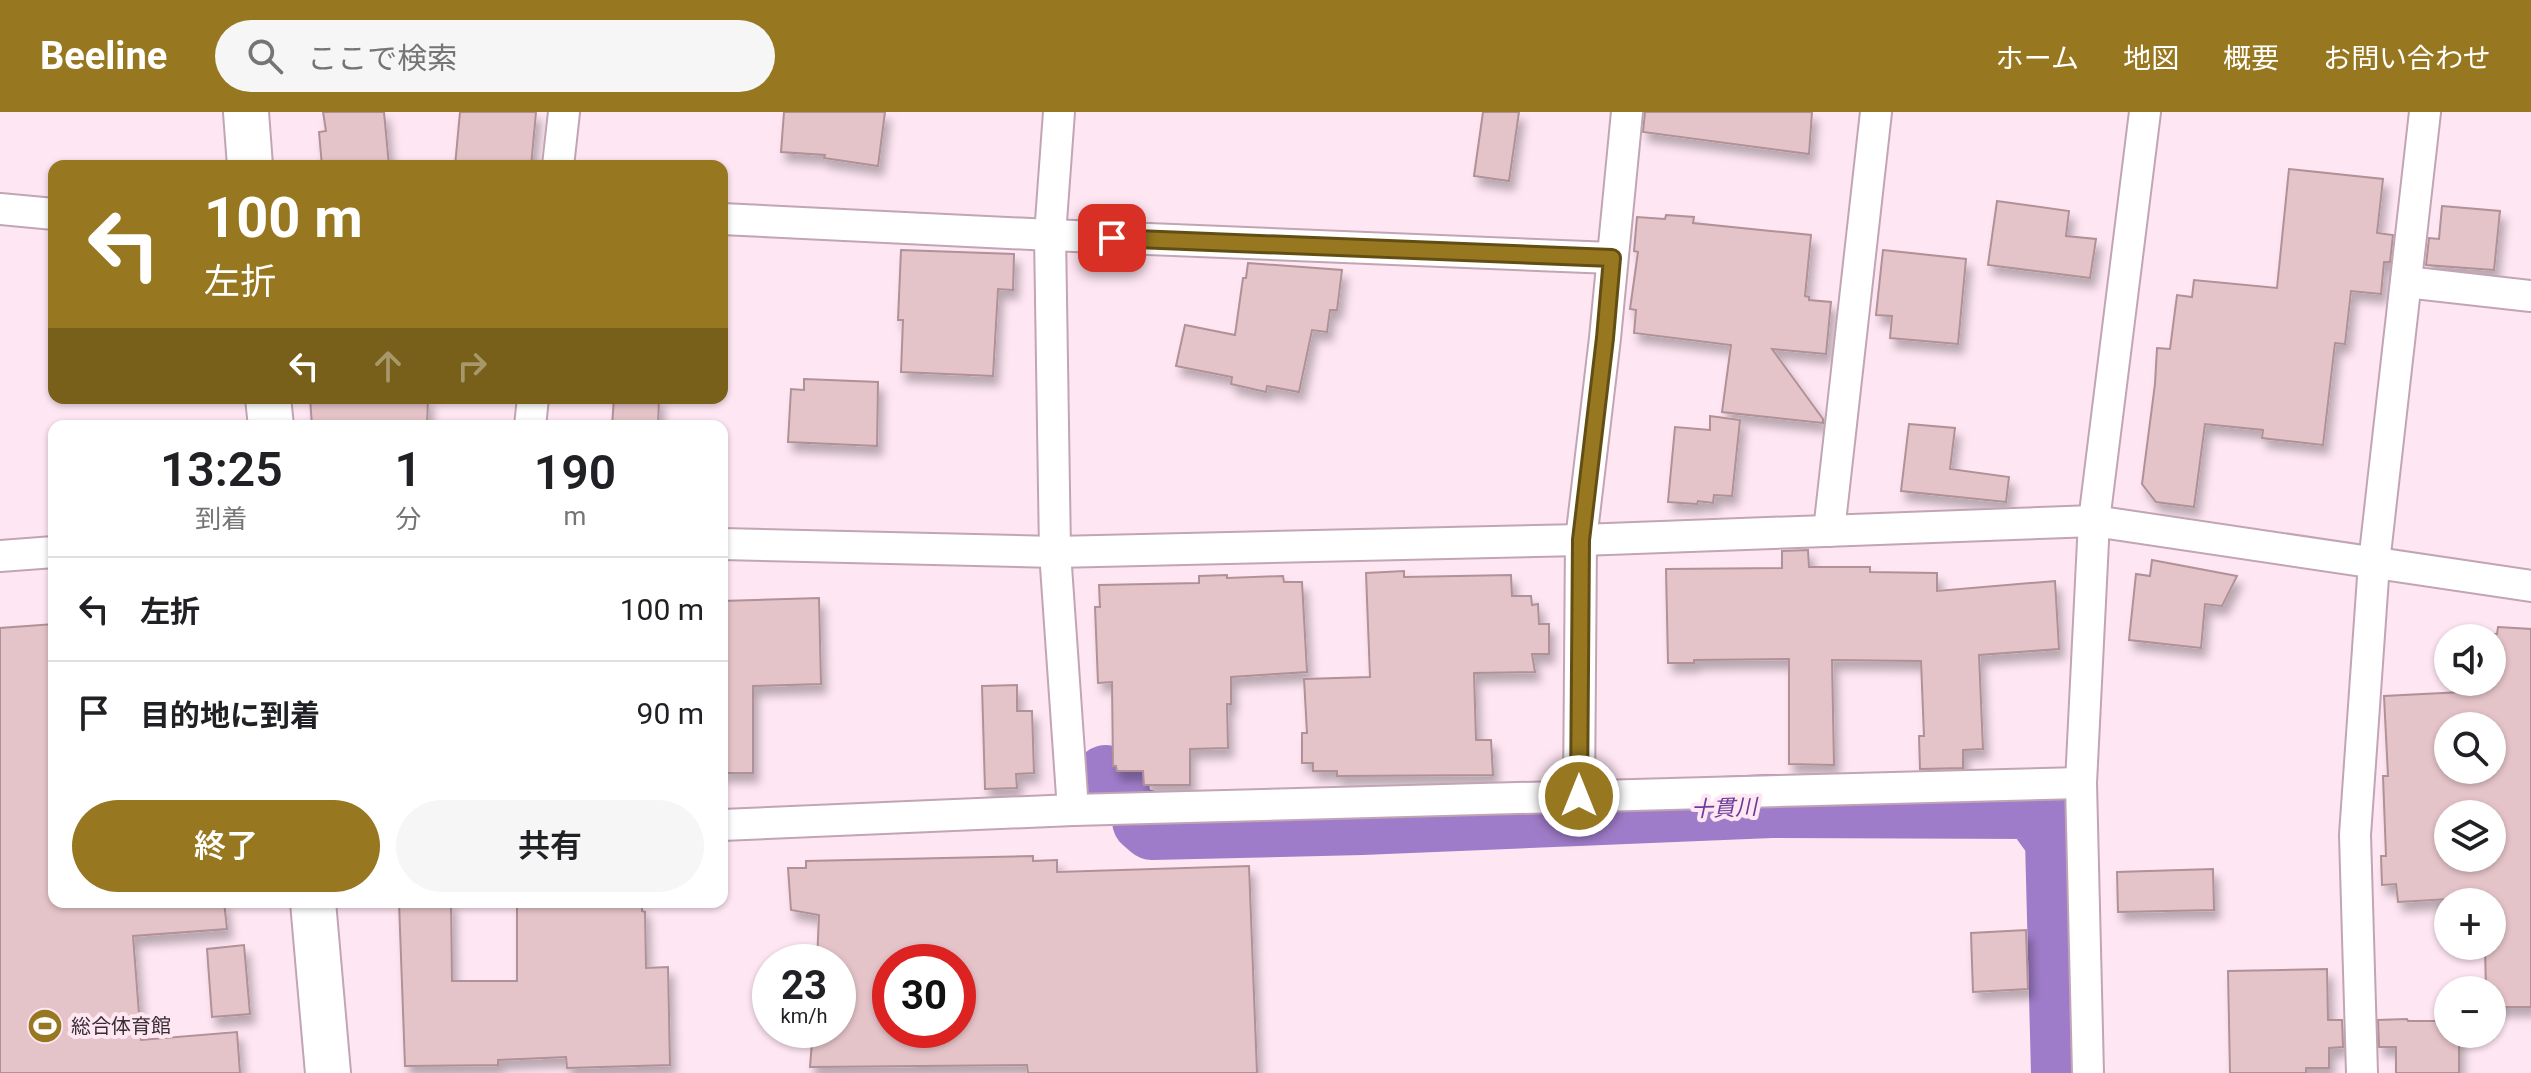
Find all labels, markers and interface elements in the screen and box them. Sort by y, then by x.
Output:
search box [215,20,775,92]
text: Beeline [40,34,167,78]
icon: search [243,34,287,78]
text: ここで検索 [307,41,457,76]
text: ホーム [1996,42,2079,75]
text: 地図 [2123,42,2179,75]
text: 概要 [2223,42,2279,75]
text: お問い合わせ [2323,42,2491,75]
text: 100 m [204,185,363,251]
icon: left [72,192,176,296]
pin [1078,204,1146,272]
icon: arrive [1090,216,1134,260]
text: 左折 [204,261,276,303]
icon: left [282,344,326,388]
icon: ahead [366,344,410,388]
icon: right [450,344,494,388]
text: 13:25 [160,441,283,498]
text: 1 [395,441,422,498]
text: 190 [534,444,616,501]
text: m [564,501,586,531]
text: 到着 [195,504,247,534]
text: 分 [395,504,421,534]
icon: left [72,587,116,631]
text: 100 m [620,592,704,627]
text: 左折 [140,594,200,629]
map controls [2434,624,2506,1048]
button: sound [2434,624,2506,696]
icon: arrive [72,691,116,735]
text: 90 m [637,696,704,731]
text: 目的地に到着 [140,698,320,733]
button: search [2434,712,2506,784]
position arrow [1537,754,1621,838]
water label: 十貫川 [1691,794,1759,822]
button: 終了 [72,800,380,892]
button: 共有 [396,800,704,892]
button: layers [2434,800,2506,872]
button: + [2434,888,2506,960]
speed limit sign: 30 [872,944,976,1048]
text: 23 [781,962,827,1009]
button: − [2434,976,2506,1048]
text: km/h [781,1004,827,1028]
sports icon: 総合体育館 [26,1007,64,1045]
place label: 総合体育館 [71,1014,171,1038]

